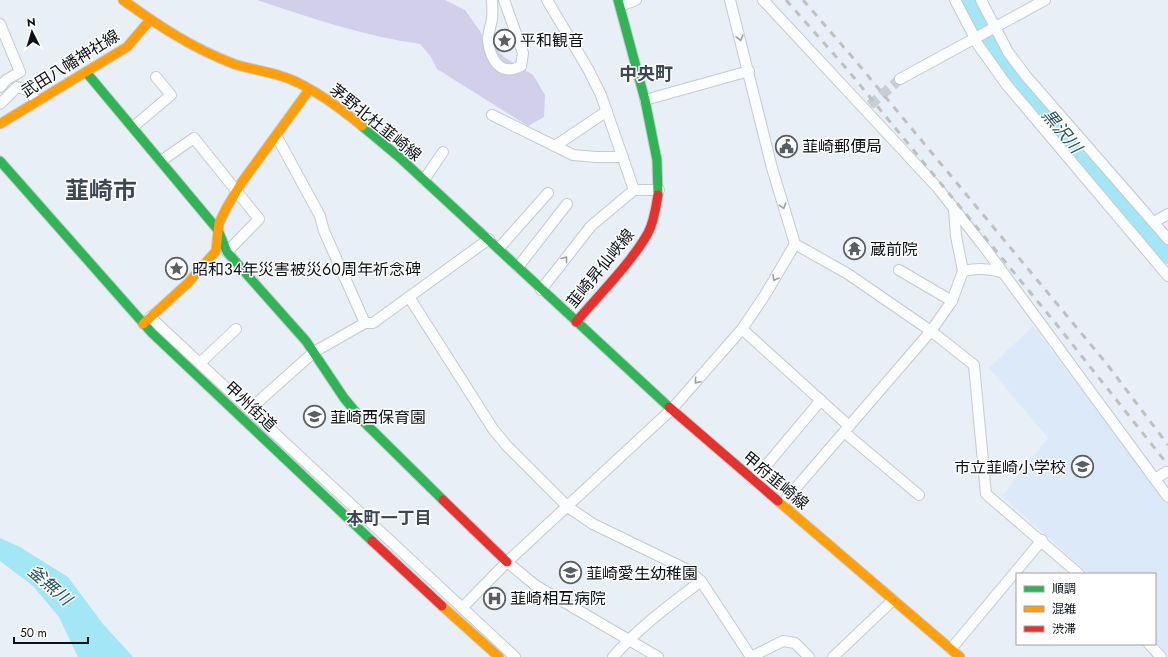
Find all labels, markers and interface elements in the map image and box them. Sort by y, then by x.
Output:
north arrow [12,12,52,52]
text: N [26,14,36,30]
street label: 武田八幡神社線 [17,24,124,103]
place icon: 平和観音 [491,27,517,53]
place label: 平和観音 [520,29,584,52]
one-way arrow [735,34,744,41]
district label: 中央町 [619,61,673,87]
street label: 茅野北杜韮崎線 [325,78,426,167]
water label: 黒沢川 [1036,104,1089,160]
public building icon: 韮崎郵便局 [773,133,799,159]
place label: 韮崎郵便局 [802,135,882,158]
district label: 韮崎市 [65,173,137,208]
one-way arrow [778,202,787,209]
street label: 韮崎昇仙峡線 [561,224,640,313]
temple icon: 蔵前院 [842,236,868,262]
place label: 蔵前院 [870,238,918,261]
place icon: 昭和34年災害被災60周年祈念碑 [163,256,189,282]
one-way arrow [560,256,567,263]
place label: 昭和34年災害被災60周年祈念碑 [192,258,421,281]
one-way arrow [773,274,780,281]
street label: 甲州街道 [219,376,282,437]
one-way arrow [694,376,701,383]
school or university icon: 韮崎西保育園 [301,404,327,430]
place label: 韮崎西保育園 [330,406,426,429]
street label: 甲府韮崎線 [738,446,814,515]
school or university icon: 市立韮崎小学校 [1069,454,1095,480]
place label: 市立韮崎小学校 [954,456,1066,479]
district label: 本町一丁目 [347,506,432,530]
water label: 釜無川 [23,559,79,612]
school or university icon: 韮崎愛生幼稚園 [557,560,583,586]
place label: 韮崎愛生幼稚園 [586,562,698,585]
legend [1016,573,1156,645]
text: 順調 [1052,580,1076,598]
hospital icon: 韮崎相互病院 [481,585,507,611]
place label: 韮崎相互病院 [510,587,606,610]
text: 混雑 [1052,600,1076,618]
scale bar [14,619,88,645]
text: 渋滞 [1052,620,1076,638]
text: 50 m [20,624,47,642]

